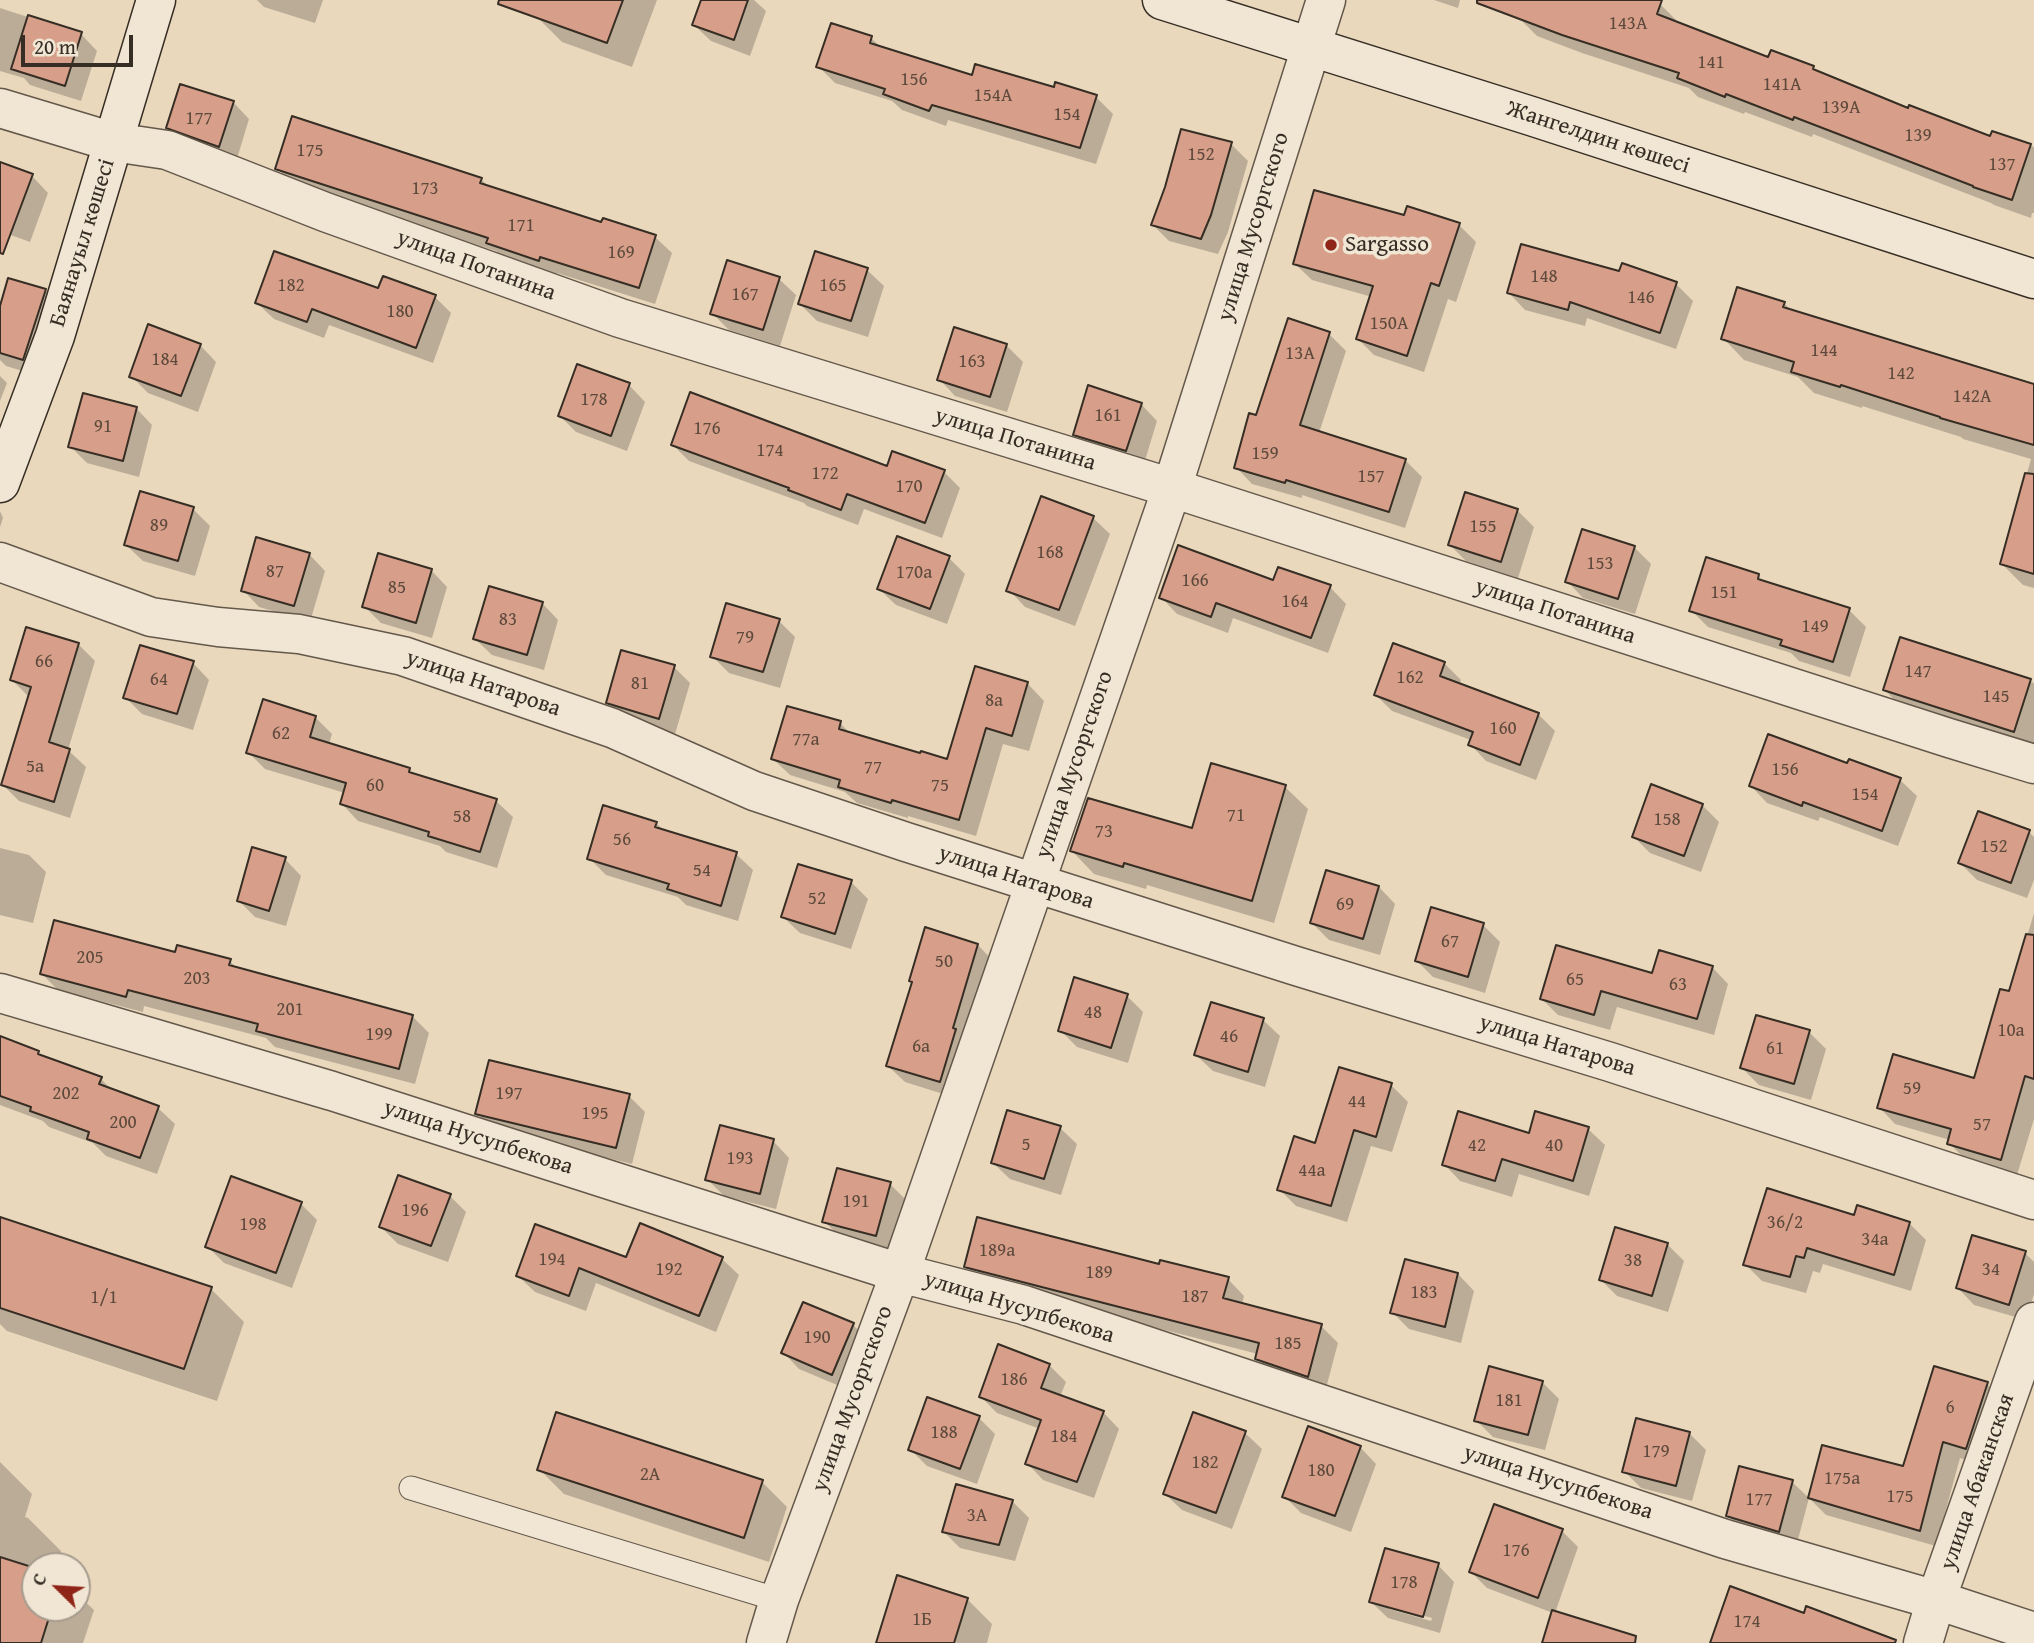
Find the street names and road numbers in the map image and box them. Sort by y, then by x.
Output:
street label: Жангелдин көшесі [1503,95,1693,181]
street label: улица Мусоргского [1212,129,1296,325]
street label: Баянауыл көшесі [44,156,122,330]
street label: улица Потанина [393,224,559,308]
street label: улица Потанина [931,402,1099,478]
street label: улица Потанина [1471,573,1639,651]
street label: улица Натарова [402,645,564,723]
street label: улица Мусоргского [1030,668,1120,862]
street label: улица Натарова [935,840,1097,916]
street label: улица Натарова [1476,1009,1638,1083]
street label: улица Нусупбекова [380,1094,576,1182]
street label: улица Нусупбекова [921,1266,1117,1350]
street label: улица Мусоргского [806,1302,900,1496]
street label: улица Абаканская [1935,1390,2021,1574]
street label: улица Нусупбекова [1460,1439,1656,1527]

